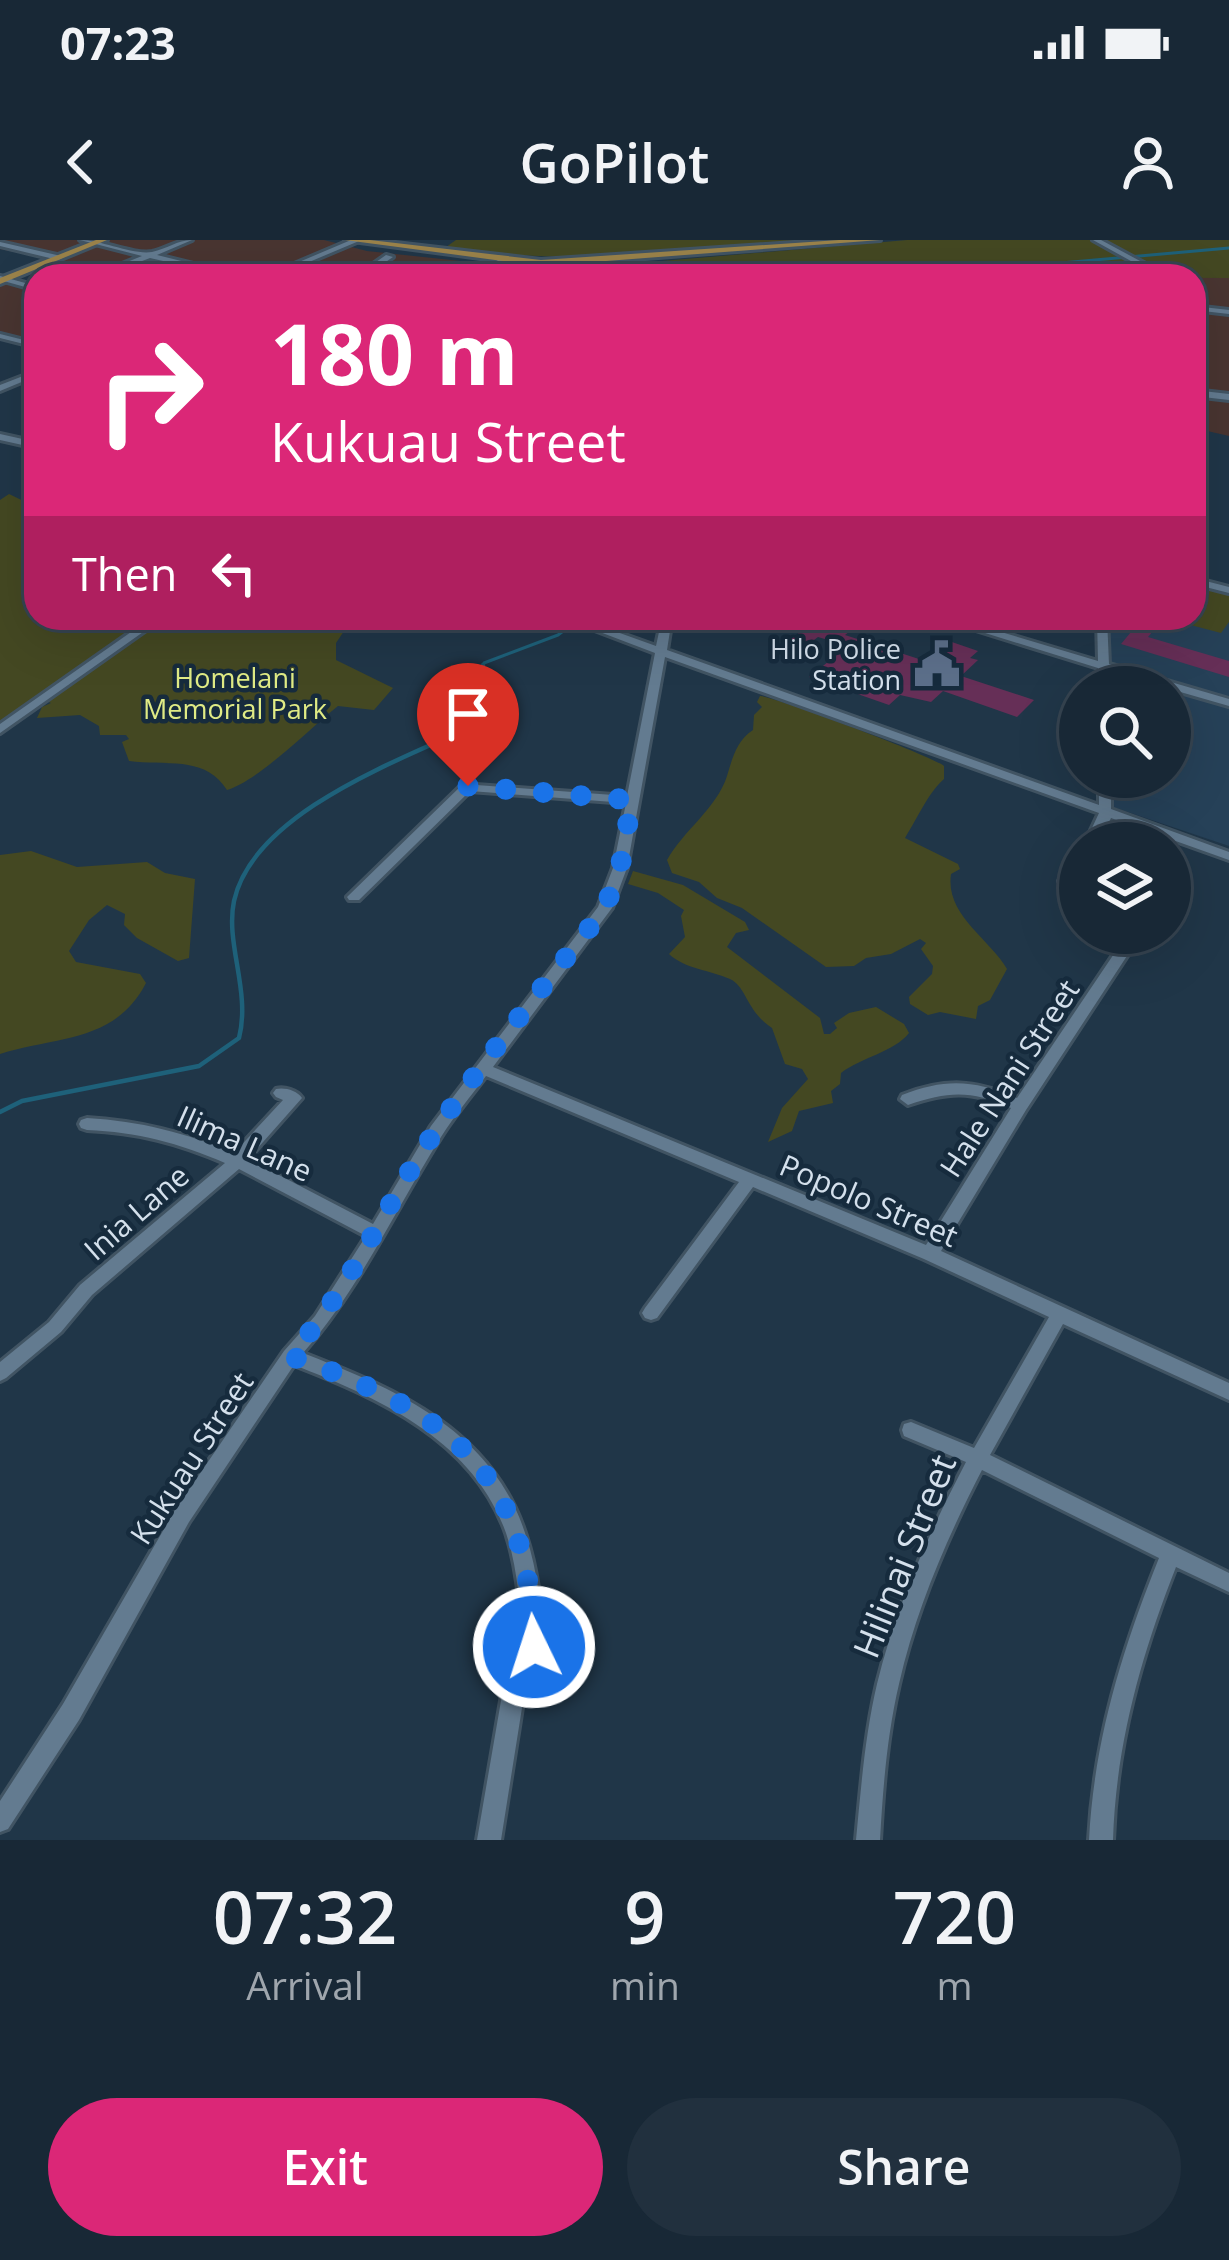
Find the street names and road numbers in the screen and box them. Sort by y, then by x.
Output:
street label: Hale Nani Street [930,971,1088,1185]
street label: Ilima Lane [171,1095,319,1191]
street label: Popolo Street [774,1144,964,1256]
street label: Inia Lane [75,1155,197,1269]
street label: Kukuau Street [120,1364,262,1552]
street label: Hilinai Street [841,1447,967,1665]

